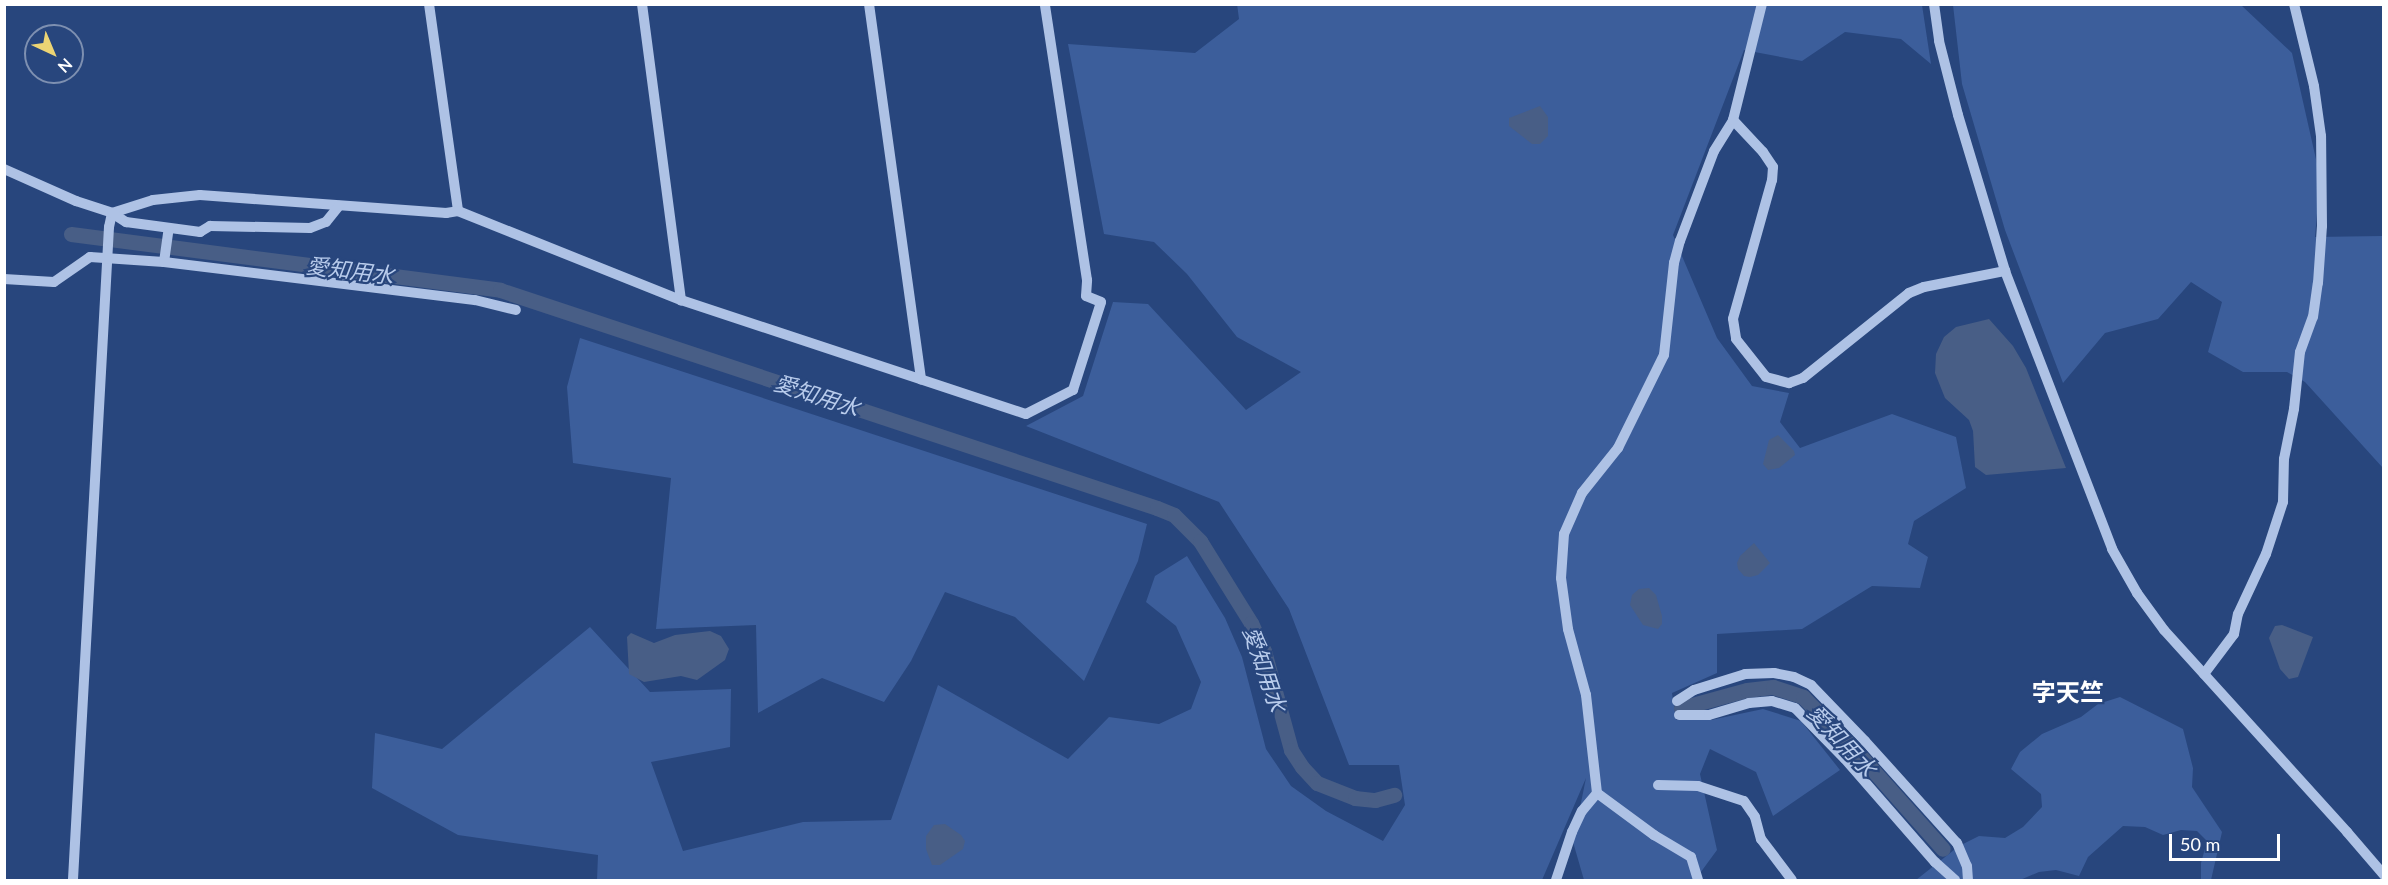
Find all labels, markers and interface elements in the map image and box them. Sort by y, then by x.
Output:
north arrow [24,24,84,84]
text: N [54,55,77,77]
water label: 愛知用水 [305,252,395,288]
water label: 愛知用水 [771,369,863,421]
water label: 愛知用水 [1238,623,1292,715]
district label: 字天竺 [2032,678,2104,706]
water label: 愛知用水 [1802,699,1882,781]
scale bar [2172,822,2283,860]
text: 50 m [2180,833,2220,855]

